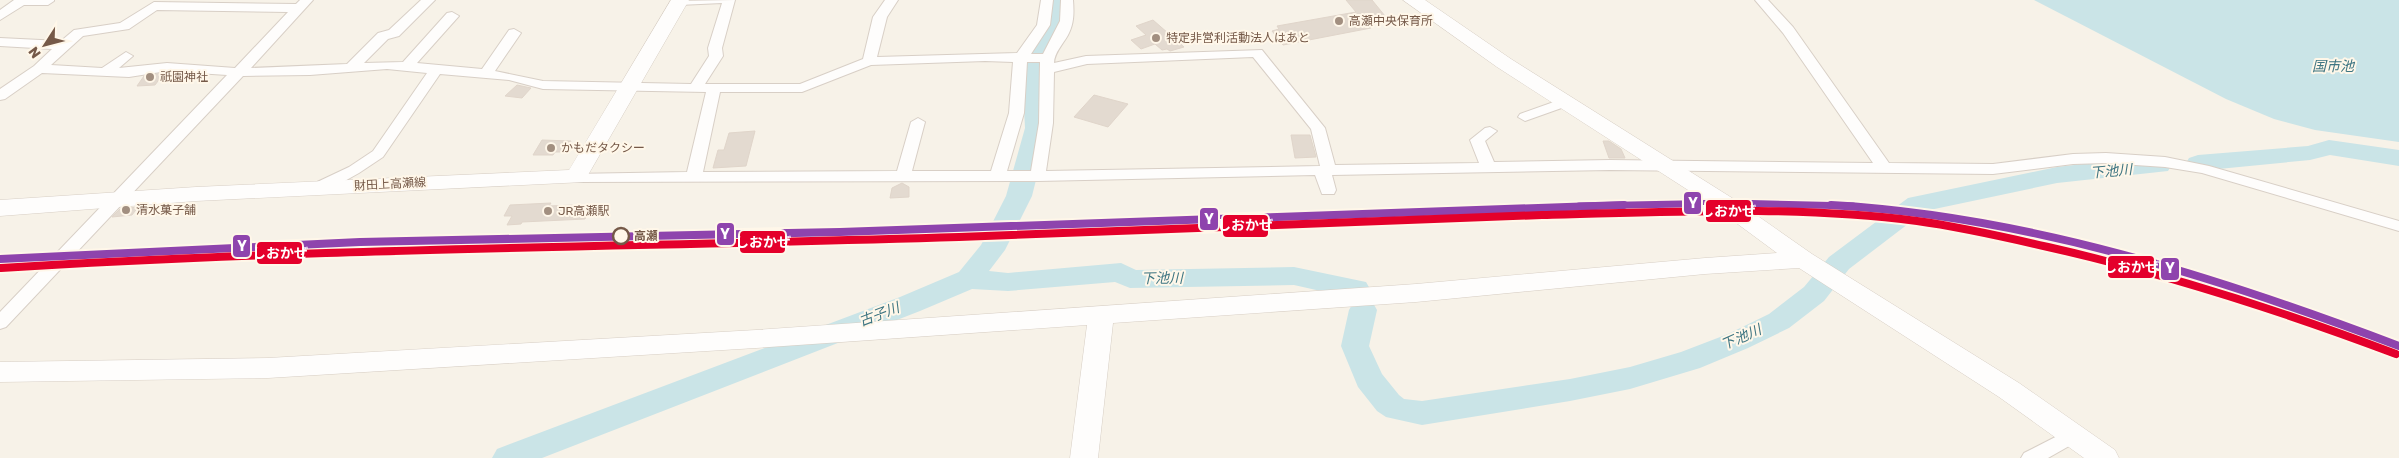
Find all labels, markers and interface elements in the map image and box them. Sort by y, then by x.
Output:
place label: 高瀬中央保育所 [1349,14,1433,28]
marker: 高瀬中央保育所 [1333,15,1345,27]
north arrow [20,20,70,70]
place label: 特定非営利活動法人はあと [1166,31,1310,45]
marker: 特定非営利活動法人はあと [1150,32,1162,44]
text: N [25,43,45,61]
water label: 国市池 [2312,58,2356,75]
place label: 祇園神社 [160,70,208,84]
marker: 祇園神社 [144,71,156,83]
place label: かもだタクシー [561,141,645,155]
marker: かもだタクシー [545,142,557,154]
water label: 下池川 [2089,161,2135,182]
street label: 財田上高瀬線 [354,175,426,193]
line badge: Y [1683,191,1702,215]
text: Y [1688,195,1698,212]
line badge: しおかぜ [1705,199,1752,223]
place label: 清水菓子舗 [136,203,196,217]
text: しおかぜ [1700,203,1756,220]
marker: 清水菓子舗 [120,204,132,216]
place label: JR高瀬駅 [558,204,609,218]
marker: JR高瀬駅 [542,205,554,217]
line badge: Y [1199,207,1219,231]
text: Y [1204,211,1214,228]
line badge: しおかぜ [1222,214,1269,238]
text: しおかぜ [1217,217,1273,234]
line badge: Y [716,222,735,246]
text: Y [720,226,730,243]
marker: 高瀬 [612,227,630,245]
place label: 高瀬 [634,229,658,243]
line badge: しおかぜ [739,230,786,254]
line badge: Y [232,234,251,258]
text: しおかぜ [735,234,791,251]
text: Y [237,238,247,255]
line badge: しおかぜ [256,241,303,265]
text: しおかぜ [252,245,308,262]
line badge: しおかぜ [2107,255,2155,279]
line badge: Y [2160,257,2180,281]
text: しおかぜ [2103,259,2159,276]
text: Y [2165,260,2175,277]
water label: 下池川 [1141,270,1185,287]
water label: 古子川 [857,298,904,330]
water label: 下池川 [1719,320,1766,354]

